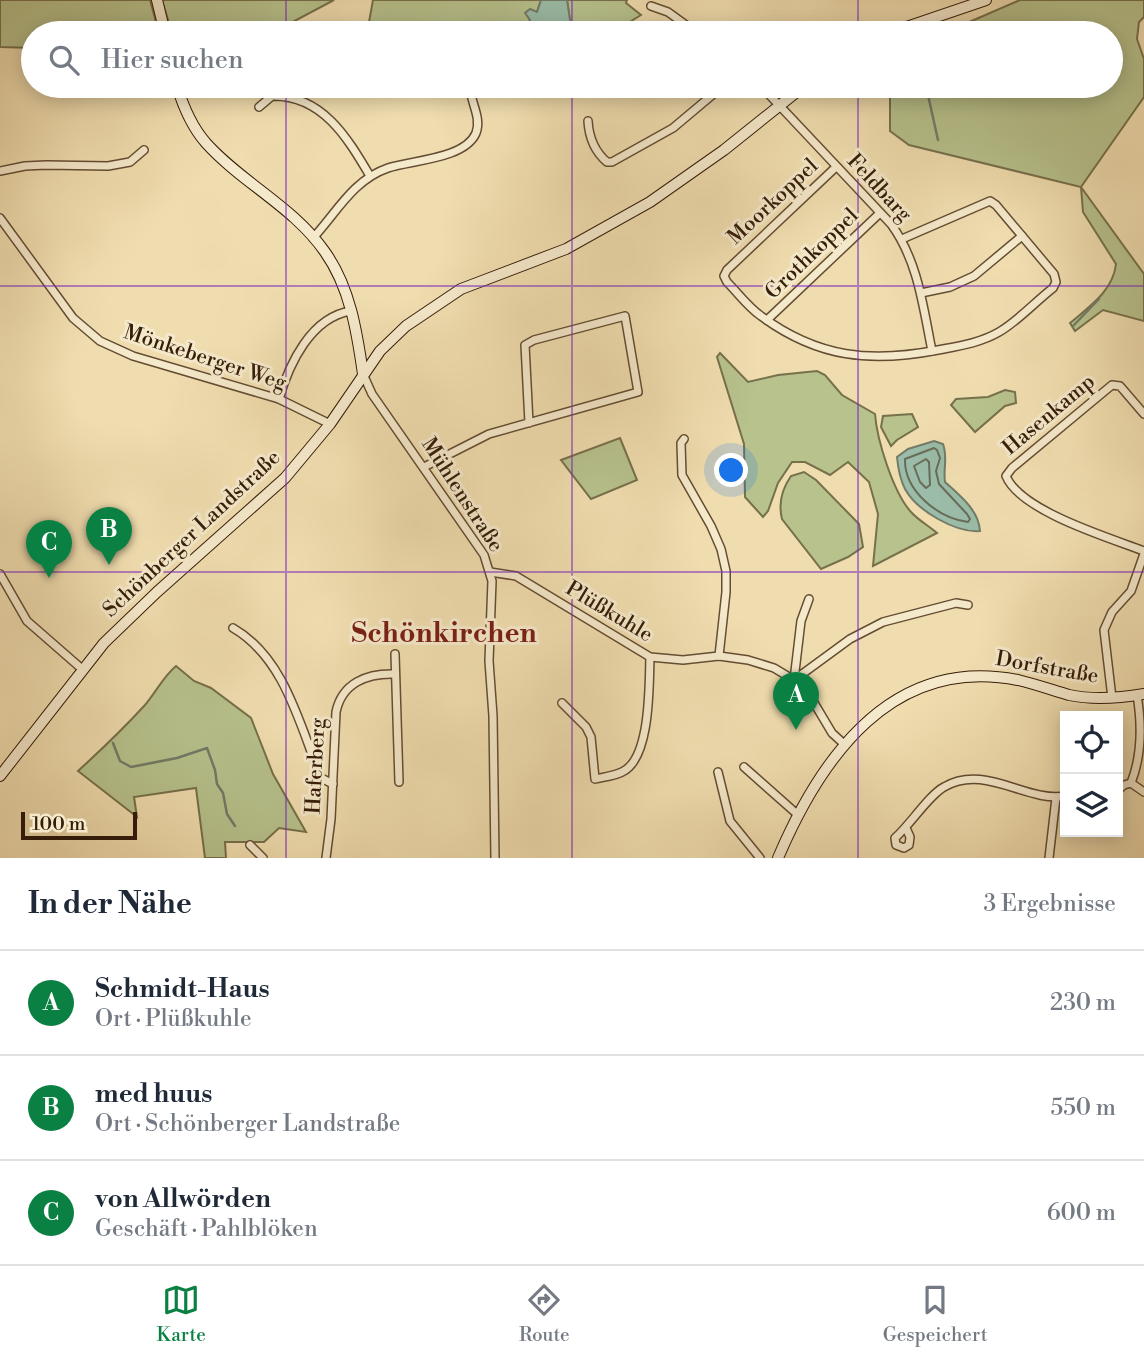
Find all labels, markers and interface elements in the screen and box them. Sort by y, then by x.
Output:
search box [21,21,1123,98]
icon: search [45,41,83,79]
text: Hier suchen [101,44,243,76]
street label: Feldbarg [841,149,917,227]
street label: Moorkoppel [722,153,824,251]
street label: Grothkoppel [760,203,864,305]
street label: Mönkeberger Weg [120,319,290,397]
street label: Hasenkamp [998,369,1100,461]
street label: Mühlenstraße [415,433,509,557]
street label: Schönberger Landstraße [98,445,286,623]
your location [714,453,748,487]
pin: B [86,507,132,565]
pin: C [26,520,72,578]
street label: Plüßkuhle [561,576,657,648]
district label: Schönkirchen [351,616,537,651]
street label: Dorfstraße [993,646,1101,690]
pin: A [773,672,819,730]
map controls [1060,711,1123,837]
button: locate [1060,711,1123,774]
street label: Haferberg [300,717,332,815]
button: layers [1060,774,1123,837]
scale bar [21,809,136,841]
text: 100 m [32,812,85,836]
text: In der Nähe [28,885,192,923]
text: 3 Ergebnisse [983,890,1116,918]
text: Schmidt-Haus [95,973,270,1005]
text: A [43,989,59,1017]
text: 230 m [1050,989,1116,1017]
text: Ort · Plüßkuhle [95,1005,252,1033]
text: med huus [95,1078,212,1110]
text: B [42,1094,60,1122]
text: 550 m [1051,1094,1116,1122]
text: Ort · Schönberger Landstraße [95,1110,400,1138]
text: von Allwörden [95,1183,271,1215]
text: C [43,1199,59,1227]
text: 600 m [1047,1199,1116,1227]
text: Geschäft · Pahlblöken [95,1215,318,1243]
tab: Karte [157,1281,206,1347]
tab: Route [519,1281,570,1347]
tab: Gespeichert [883,1281,987,1347]

